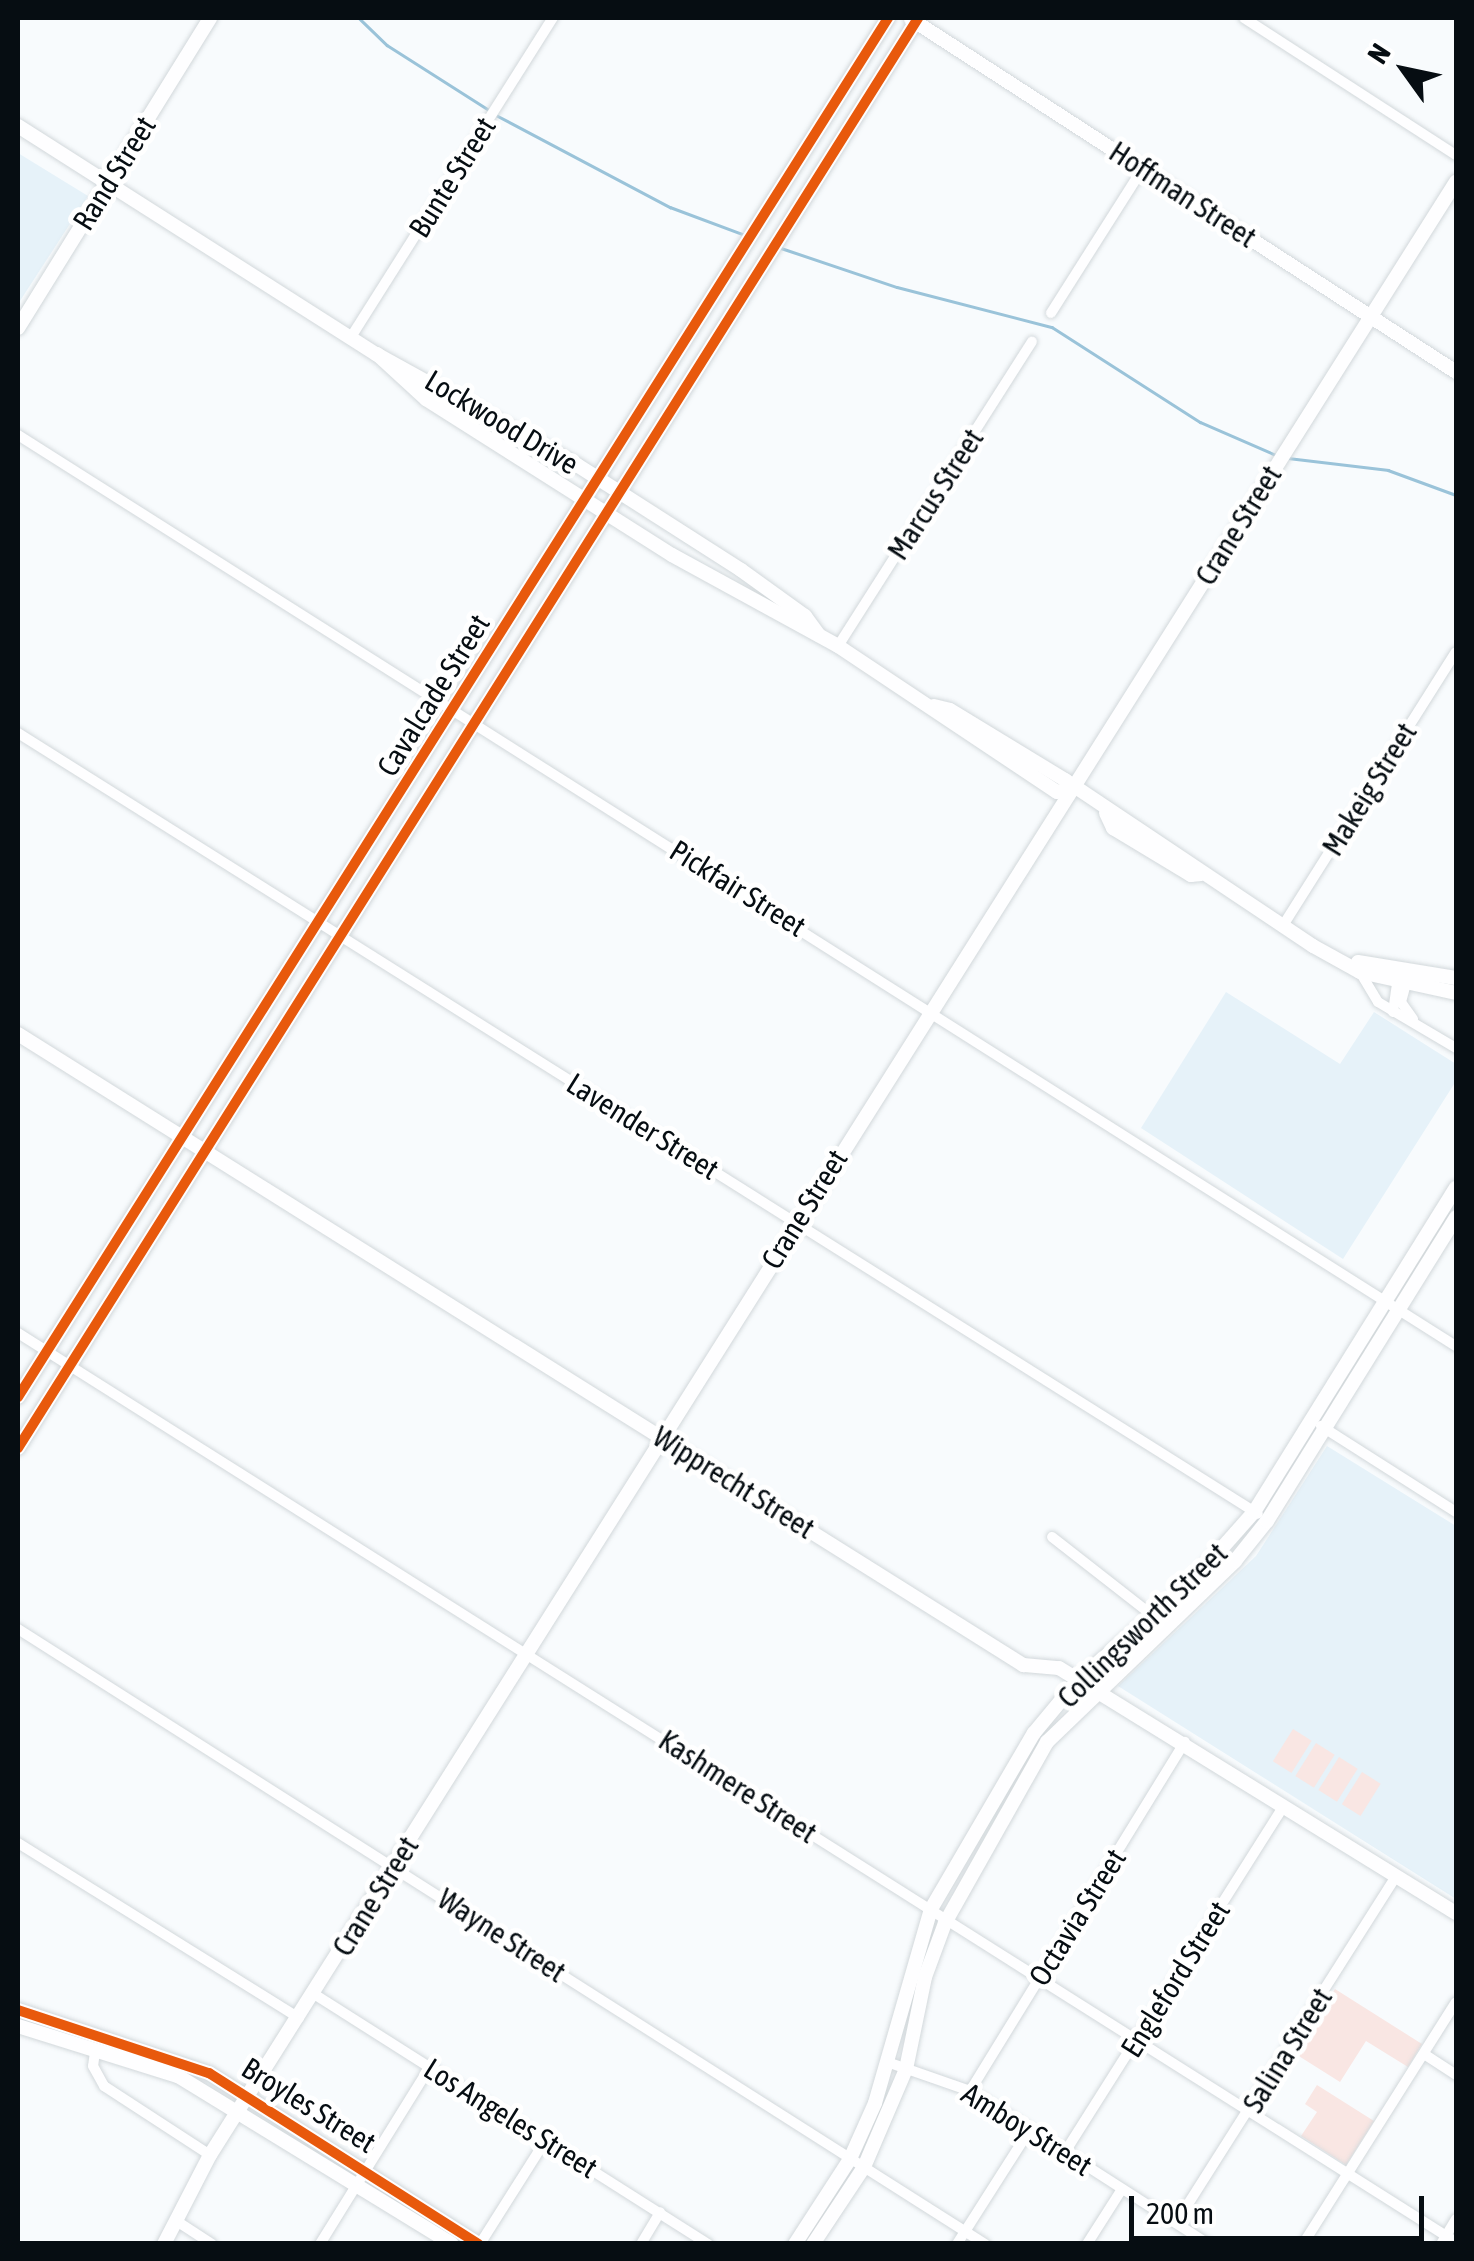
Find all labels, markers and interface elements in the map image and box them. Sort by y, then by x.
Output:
north arrow [1354,20,1454,120]
text: N [1361,38,1397,69]
street label: Rand Street [65,109,163,237]
street label: Bunte Street [401,110,503,244]
street label: Hoffman Street [1103,133,1263,255]
street label: Lockwood Drive [419,362,585,482]
street label: Marcus Street [879,422,991,566]
street label: Crane Street [1187,459,1289,591]
street label: Cavalcade Street [369,607,497,783]
street label: Makeig Street [1314,716,1424,862]
street label: Pickfair Street [663,832,813,944]
street label: Lavender Street [560,1065,726,1187]
street label: Crane Street [753,1143,855,1275]
street label: Wipprecht Street [647,1418,821,1546]
street label: Collingsworth Street [1050,1535,1234,1715]
street label: Kashmere Street [652,1722,824,1850]
street label: Crane Street [324,1830,426,1962]
street label: Octavia Street [1021,1842,1133,1992]
street label: Wayne Street [431,1880,573,1990]
street label: Engleford Street [1113,1894,1237,2064]
street label: Salina Street [1235,1981,1339,2119]
street label: Broyles Street [235,2050,383,2160]
street label: Los Angeles Street [418,2050,604,2186]
street label: Amboy Street [955,2075,1099,2183]
scale bar [1134,2176,1429,2238]
text: 200 m [1146,2196,1214,2230]

